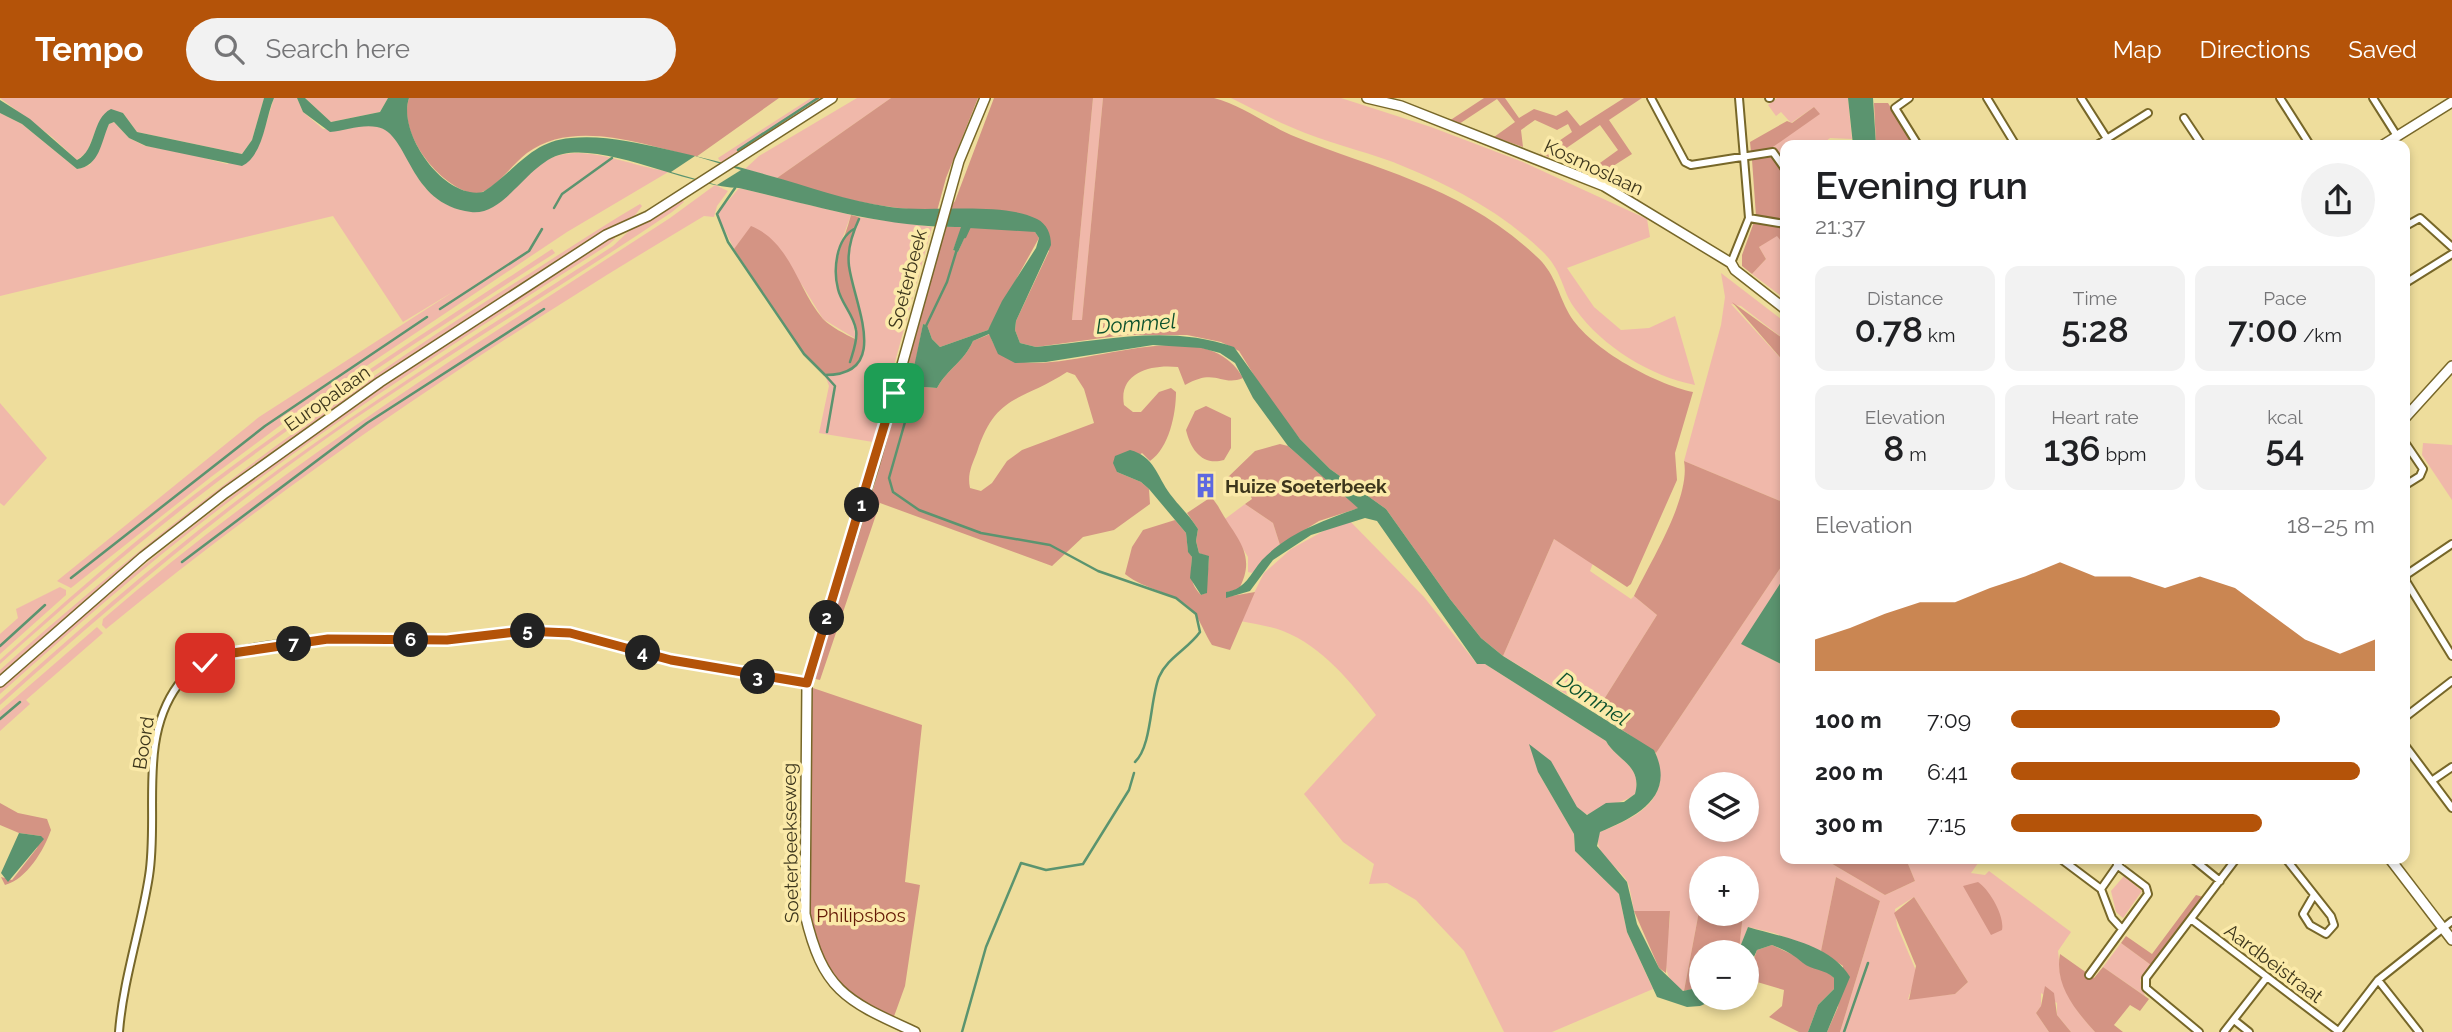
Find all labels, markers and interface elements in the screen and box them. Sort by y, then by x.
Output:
search box [186,18,676,81]
text: Tempo [35,30,144,69]
icon: search [210,30,248,68]
text: Search here [266,34,410,64]
text: Map [2113,35,2162,64]
text: Directions [2200,35,2310,64]
text: Saved [2348,35,2417,64]
street label: Kosmoslaan [1541,134,1647,200]
text: Evening run [1815,163,2028,208]
button: share [2301,163,2375,237]
text: 21:37 [1815,212,1866,239]
street label: Soeterbeek [883,227,931,331]
text: Distance [1867,287,1943,309]
text: Time [2073,287,2117,309]
text: Pace [2263,287,2307,309]
water label: Dommel [1095,308,1177,339]
text: 0.78 [1855,309,1923,350]
text: 5:28 [2061,309,2129,350]
text: 7:00 [2228,309,2298,350]
text: km [1923,324,1955,346]
text: /km [2298,324,2342,346]
street label: Europalaan [280,360,374,436]
pin [864,363,924,423]
icon: arrive [875,374,913,412]
text: Elevation [1865,406,1945,428]
text: Heart rate [2051,406,2139,428]
text: kcal [2267,406,2303,428]
text: 8 [1883,428,1904,469]
text: 136 [2044,428,2101,469]
text: 54 [2265,428,2305,469]
text: m [1904,443,1927,465]
text: bpm [2101,443,2146,465]
building icon: Huize Soeterbeek [1191,472,1219,500]
place label: Huize Soeterbeek [1225,475,1387,497]
pin: 1 [844,488,880,522]
text: 1 [857,493,866,515]
text: Elevation [1815,511,1913,538]
text: 18–25 m [2287,511,2375,538]
pin: 2 [810,601,844,636]
text: 2 [821,606,832,628]
pin: 5 [510,614,546,648]
text: 5 [522,619,533,641]
pin: 6 [394,622,428,658]
pin: 7 [276,626,312,662]
text: 6 [405,628,416,650]
text: 7 [288,632,299,654]
pin [175,633,235,693]
pin: 4 [626,636,660,670]
text: 4 [637,641,648,663]
icon: check [186,644,224,682]
pin: 3 [740,660,776,694]
text: 3 [752,665,763,687]
water label: Dommel [1553,666,1634,731]
text: 100 m [1815,706,1882,733]
text: 7:09 [1927,706,1971,733]
street label: Boord [128,715,158,771]
text: 200 m [1815,758,1883,785]
text: 6:41 [1927,758,1968,785]
street label: Soeterbeekseweg [778,763,802,923]
map controls [1689,772,1759,1010]
button: layers [1689,772,1759,842]
text: 300 m [1815,810,1883,837]
text: 7:15 [1927,810,1966,837]
button: + [1689,856,1759,926]
park label: Philipsbos [816,904,906,926]
street label: Aardbeistraat [2220,919,2328,1008]
button: − [1689,940,1759,1010]

